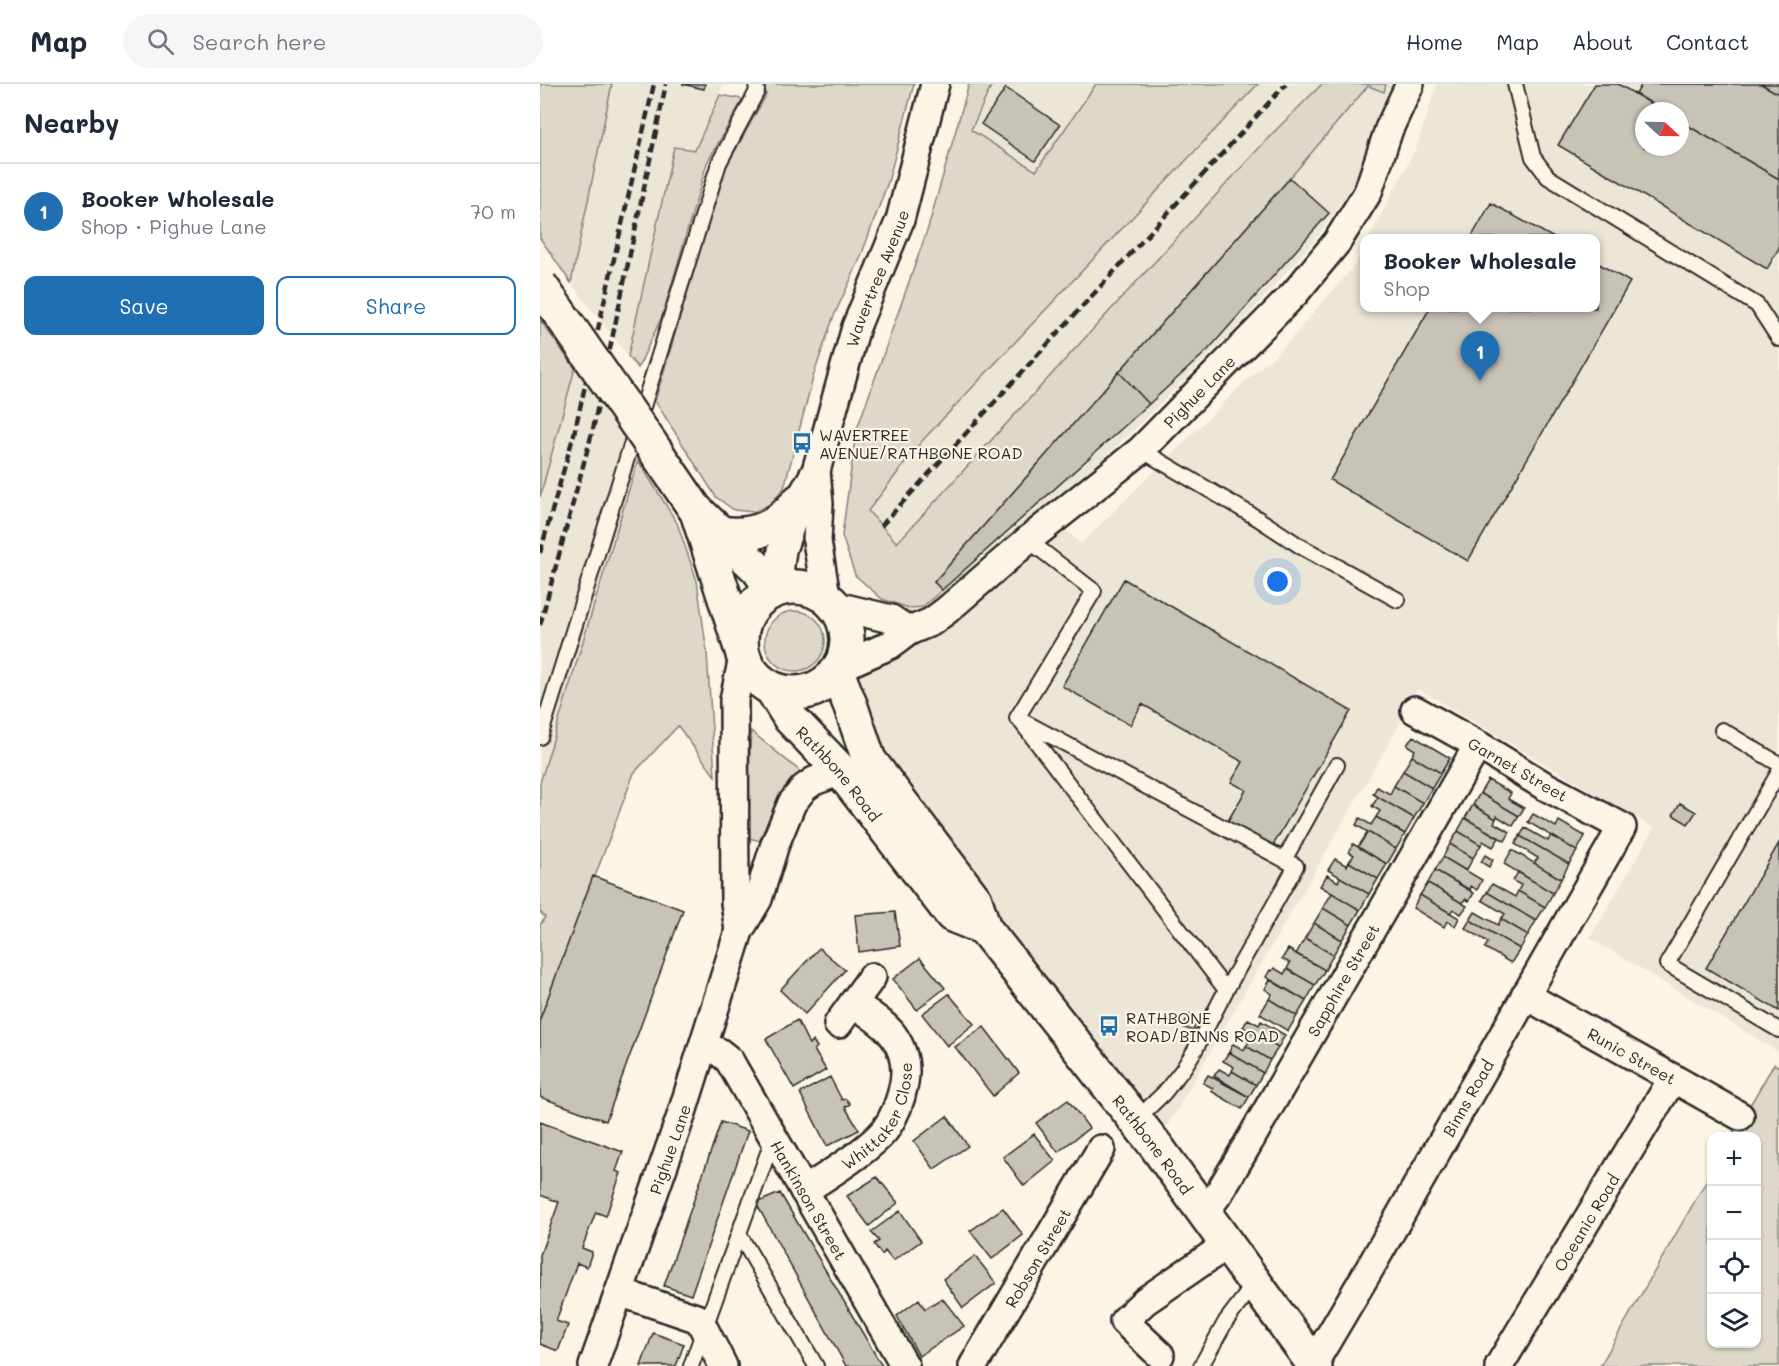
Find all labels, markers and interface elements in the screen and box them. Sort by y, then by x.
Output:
search box [123,14,543,68]
text: Map [30,23,87,59]
icon: search [144,25,177,58]
text: Search here [192,27,326,56]
text: Home [1406,28,1463,55]
text: Map [1496,28,1539,55]
text: About [1572,28,1633,55]
text: Contact [1666,28,1749,55]
north arrow [1635,102,1689,156]
text: Nearby [24,106,119,140]
text: Booker Wholesale [81,184,274,213]
text: 1 [39,198,48,224]
text: 70 m [470,198,516,224]
street label: Wavertree Avenue [841,208,913,349]
text: Shop · Pighue Lane [81,213,267,239]
popup [1360,234,1600,312]
text: Booker Wholesale [1383,246,1577,275]
text: Shop [1383,275,1430,301]
button: Save [24,276,264,335]
button: Share [276,276,516,335]
pin: 1 [1460,332,1500,381]
street label: Pighue Lane [1158,350,1239,432]
place label: WAVERTREE AVENUE/RATHBONE ROAD [819,424,1023,463]
bus stop icon: WAVERTREE AVENUE/RATHBONE ROAD [790,431,814,455]
your location [1263,567,1292,596]
street label: Rathbone Road [792,721,886,825]
street label: Garnet Street [1464,732,1572,806]
street label: Sapphire Street [1302,920,1383,1040]
place label: RATHBONE ROAD/BINNS ROAD [1126,1007,1279,1046]
bus stop icon: RATHBONE ROAD/BINNS ROAD [1097,1014,1121,1038]
street label: Runic Street [1584,1022,1680,1089]
street label: Binns Road [1437,1055,1498,1140]
street label: Whittaker Close [837,1062,916,1174]
street label: Rathbone Road [1109,1090,1198,1198]
street label: Pighue Lane [644,1101,695,1197]
map controls [1707,1132,1761,1348]
button: + [1707,1132,1761,1186]
street label: Hankinson Street [767,1136,852,1263]
street label: Oceanic Road [1548,1170,1623,1275]
button: − [1707,1186,1761,1240]
street label: Robson Street [999,1204,1075,1311]
button: locate [1707,1240,1761,1294]
button: layers [1707,1294,1761,1348]

